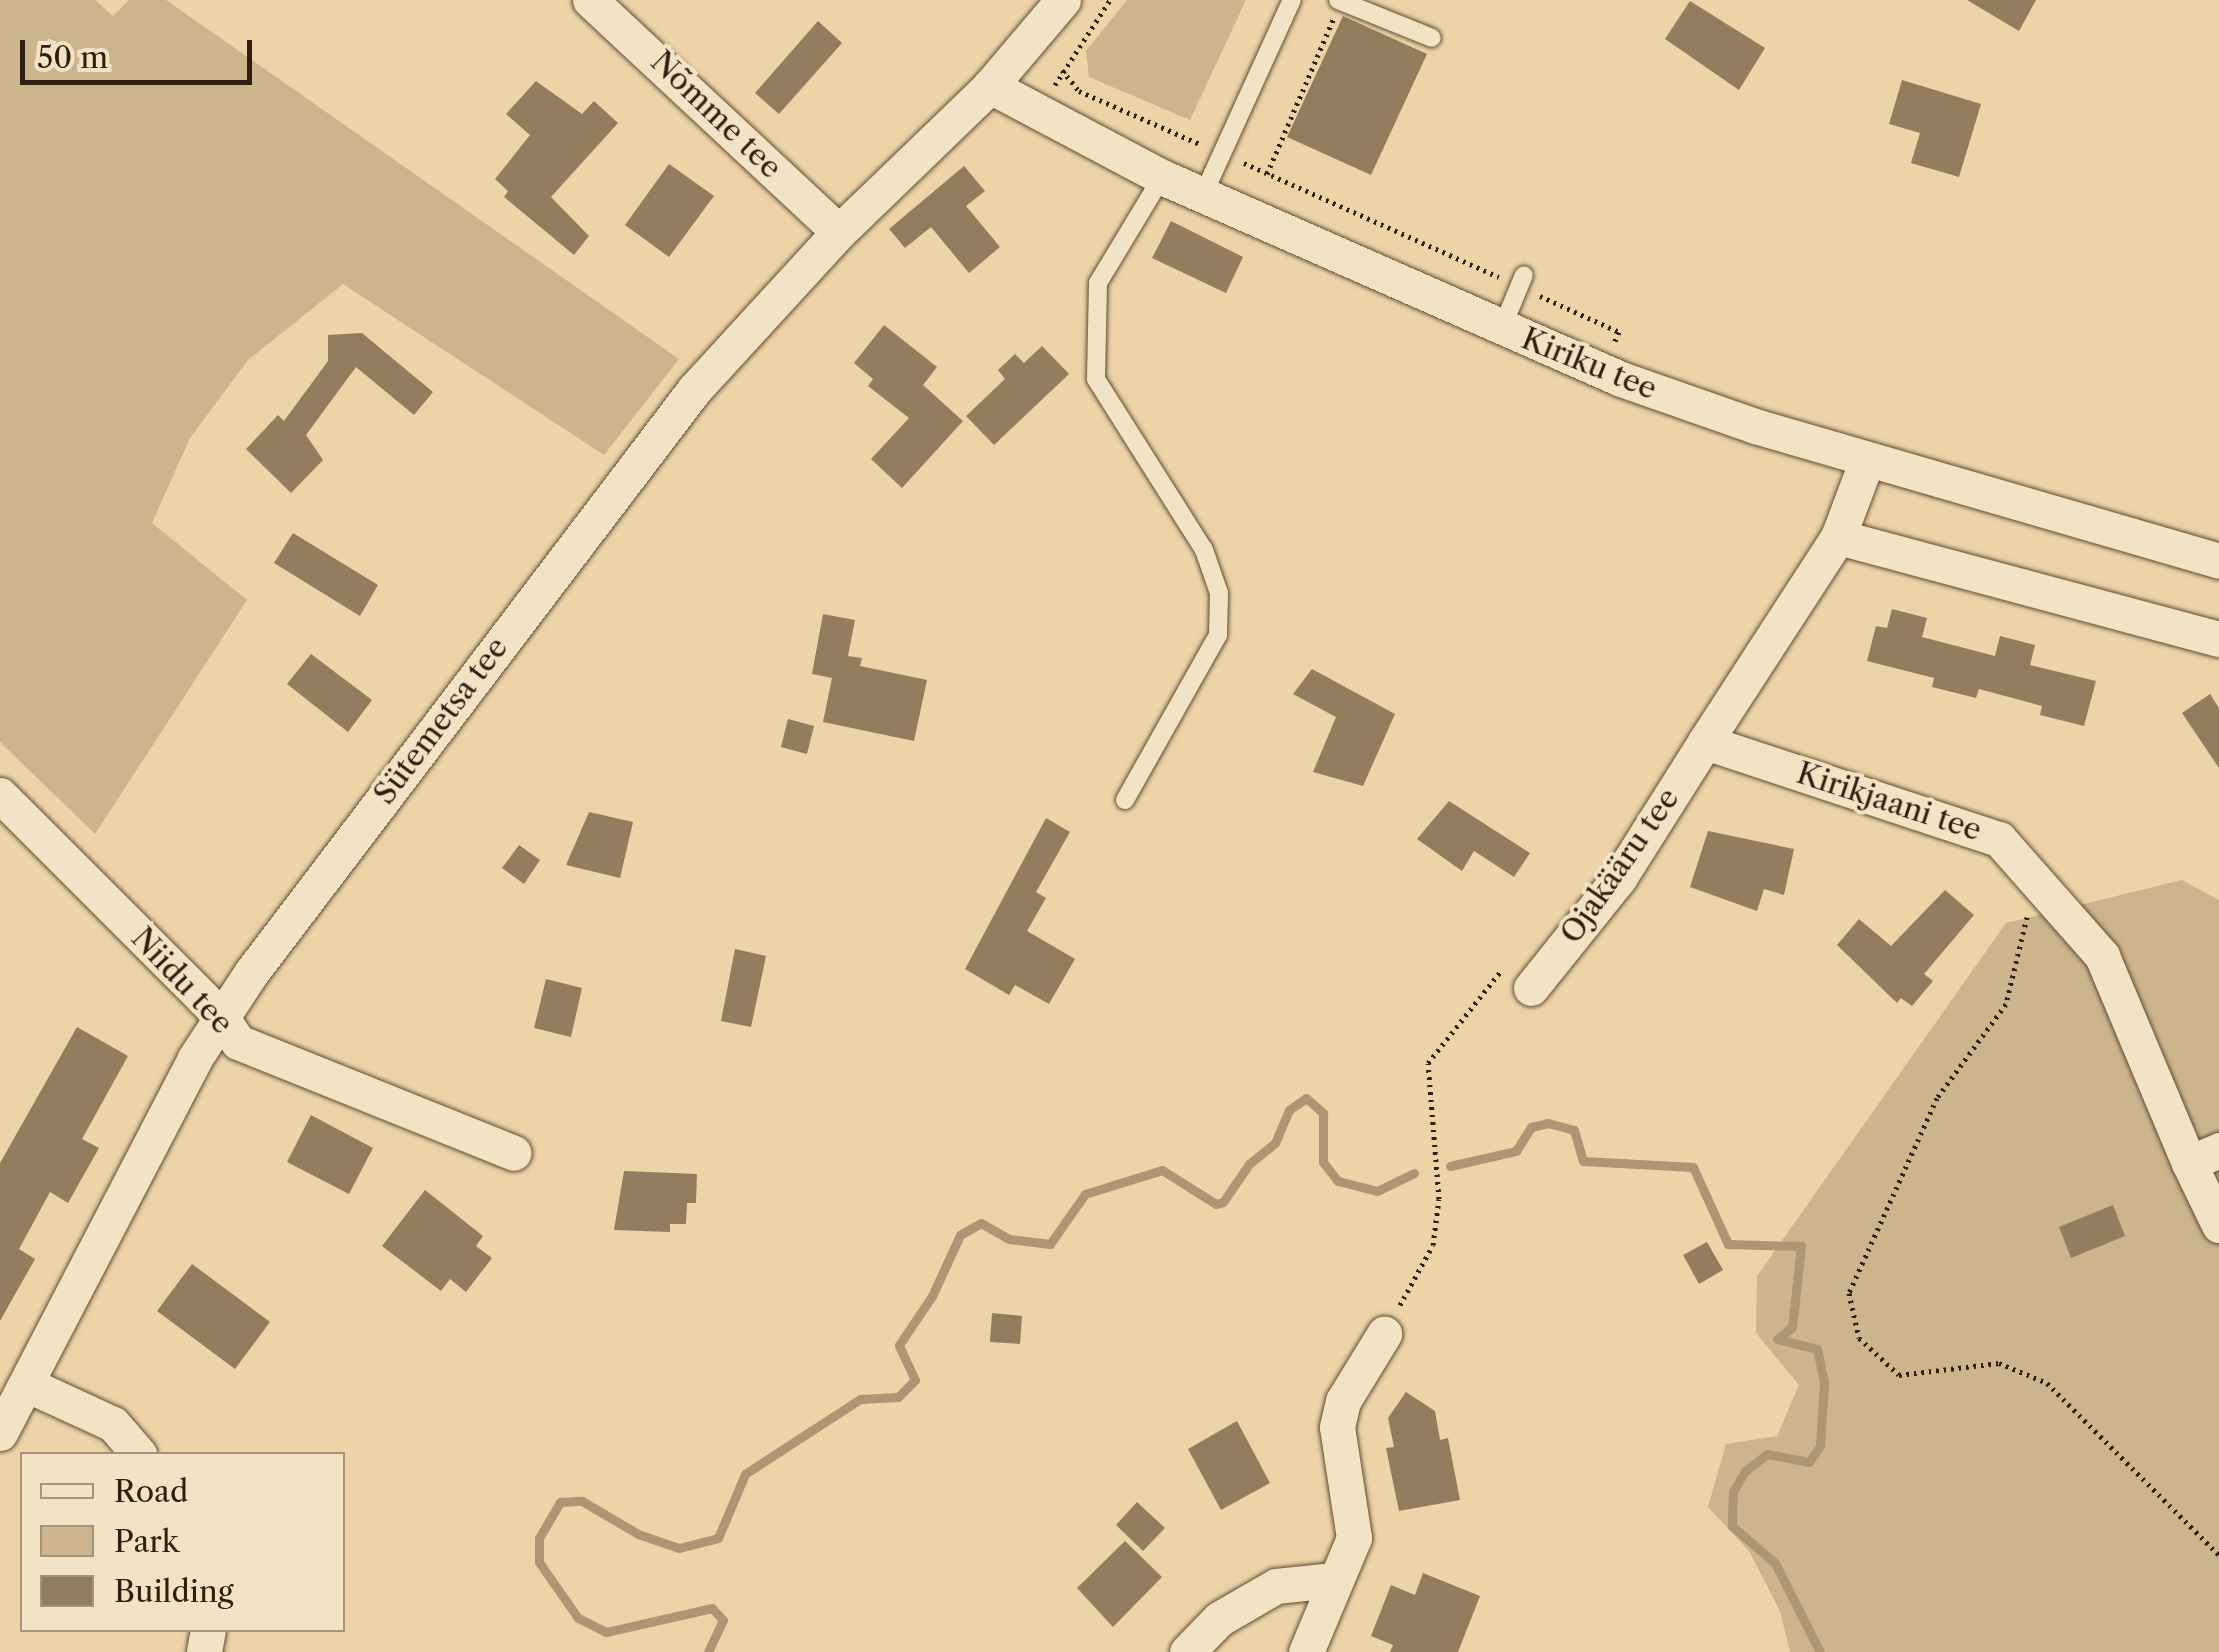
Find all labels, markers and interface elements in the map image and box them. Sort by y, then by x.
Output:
scale bar [25,20,258,82]
text: 50 m [37,39,108,76]
street label: Nõmme tee [643,44,789,186]
street label: Kiriku tee [1516,321,1662,407]
street label: Sütemetsa tee [366,630,516,812]
street label: Kirikjaani tee [1792,755,1986,849]
street label: Ojakääru tee [1553,782,1687,950]
street label: Niidu tee [124,921,240,1041]
legend [20,1452,345,1632]
text: Road [114,1473,188,1510]
text: Park [114,1523,179,1560]
text: Building [114,1573,234,1610]

